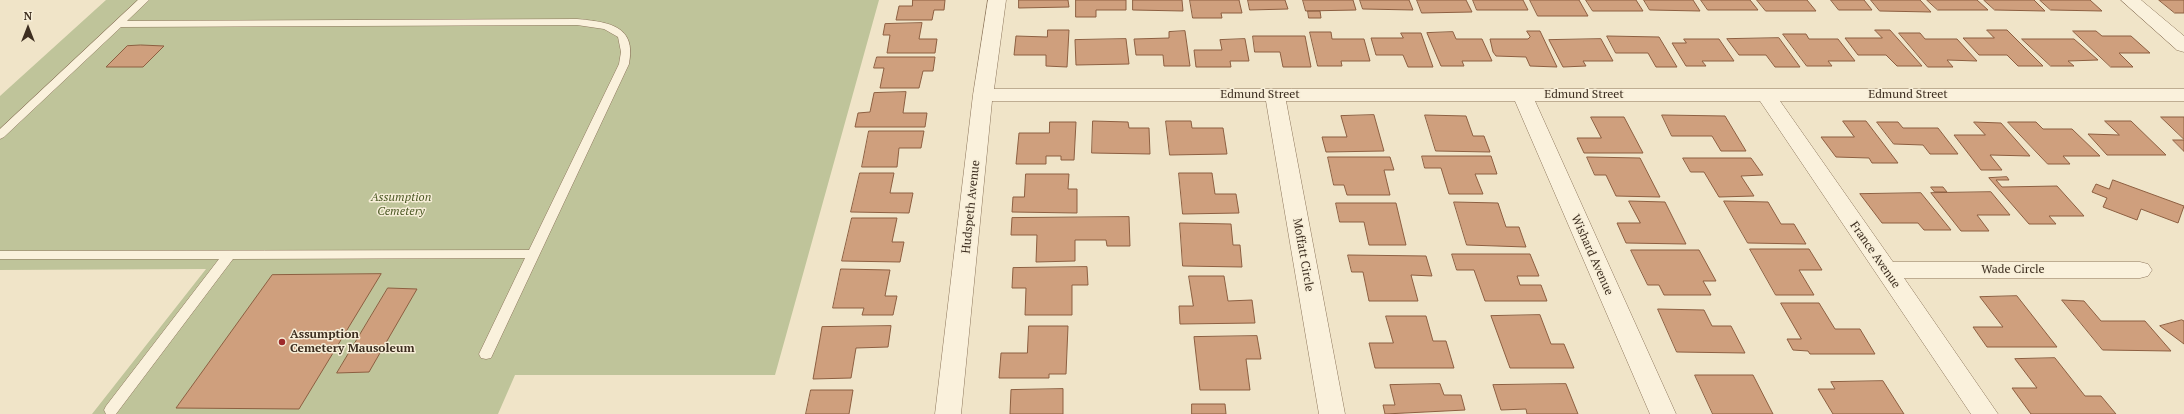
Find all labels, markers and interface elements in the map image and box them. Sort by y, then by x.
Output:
north arrow [8,8,48,48]
text: N [24,9,32,23]
street label: Edmund Street [1220,88,1300,102]
street label: Edmund Street [1544,88,1624,102]
street label: Edmund Street [1868,88,1948,102]
street label: Hudspeth Avenue [959,160,983,254]
park label: Assumption Cemetery [371,191,431,219]
street label: Wishard Avenue [1568,213,1616,297]
street label: Moffatt Circle [1289,217,1317,293]
street label: France Avenue [1847,219,1903,291]
street label: Wade Circle [1981,263,2045,277]
place label: Assumption Cemetery Mausoleum [290,328,414,356]
marker: Assumption Cemetery Mausoleum [277,337,287,347]

